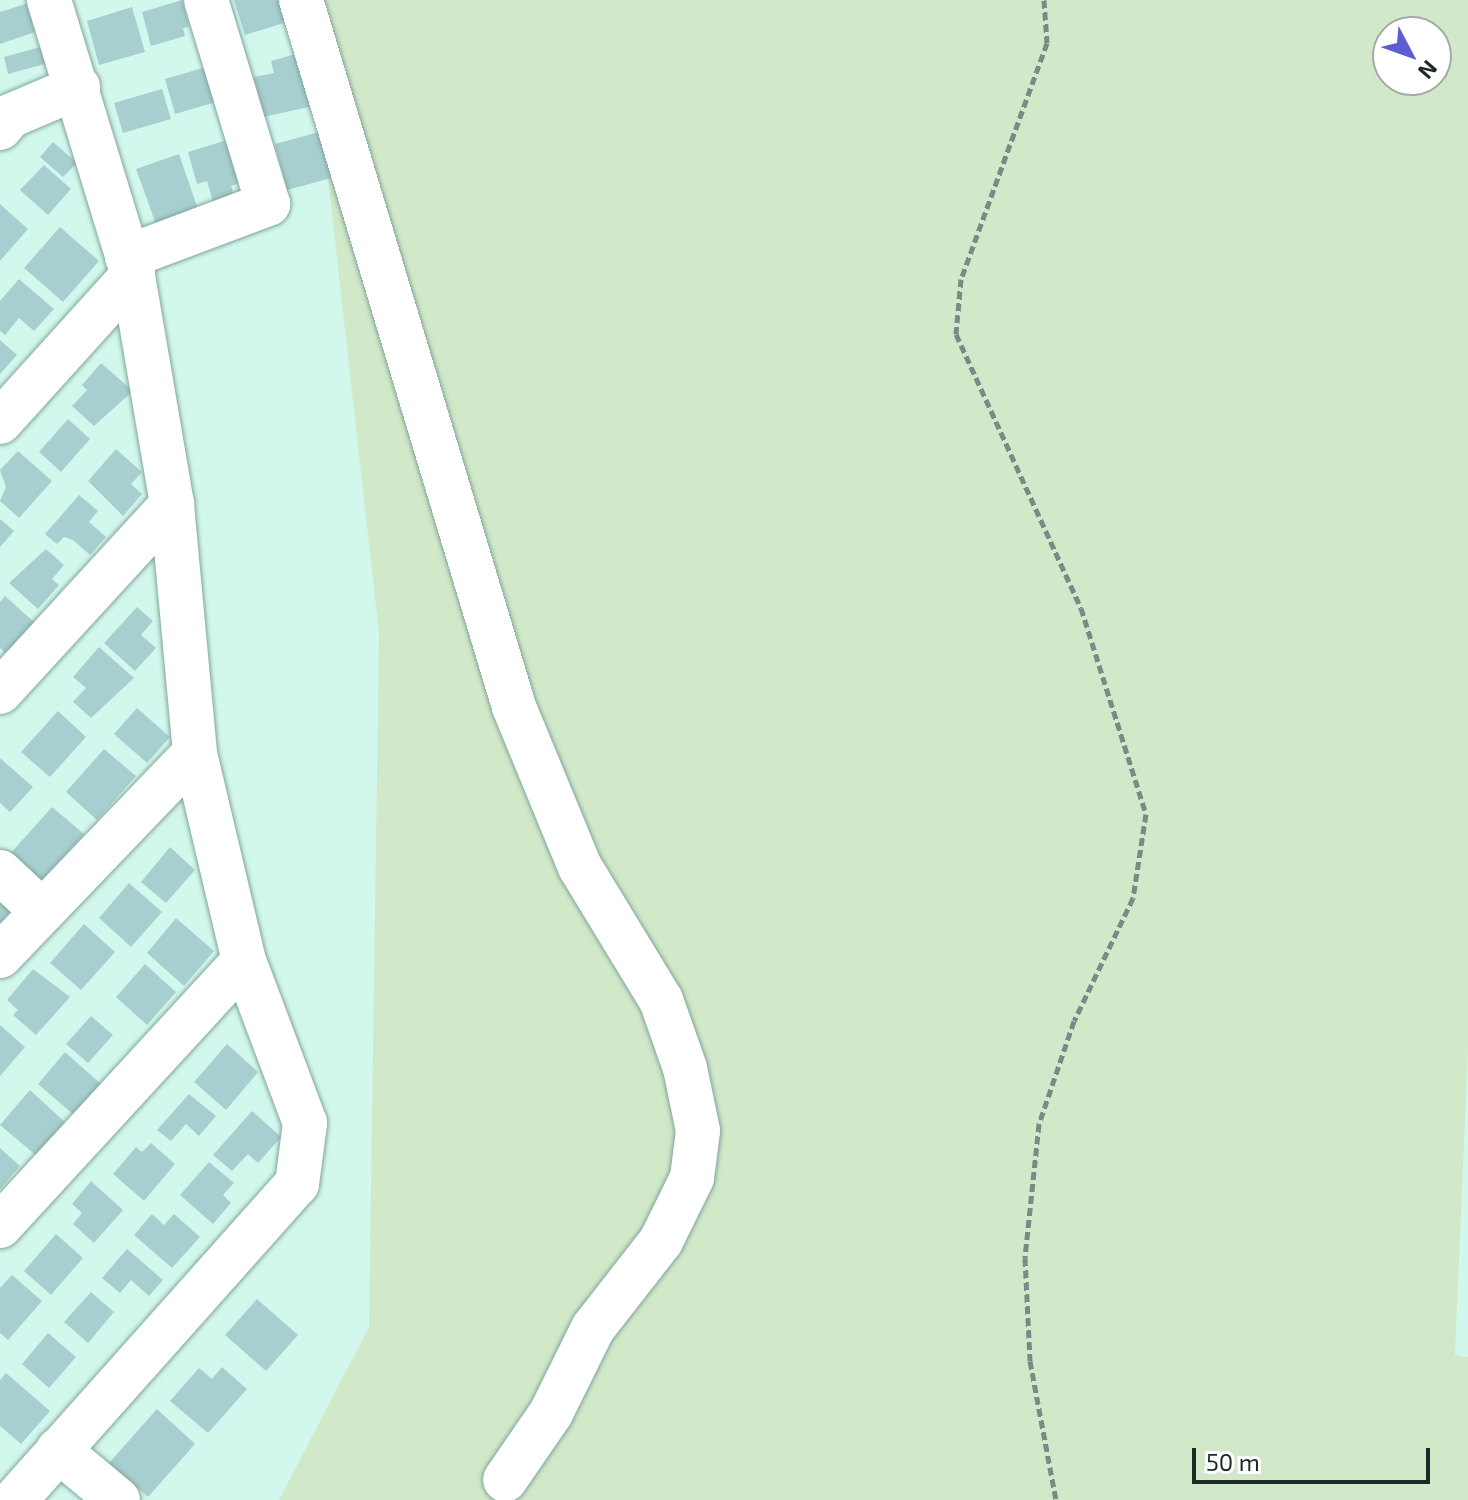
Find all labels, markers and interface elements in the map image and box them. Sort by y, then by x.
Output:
north arrow [1372,16,1452,96]
text: N [1414,56,1444,85]
scale bar [1196,1432,1434,1482]
text: 50 m [1206,1447,1260,1476]

